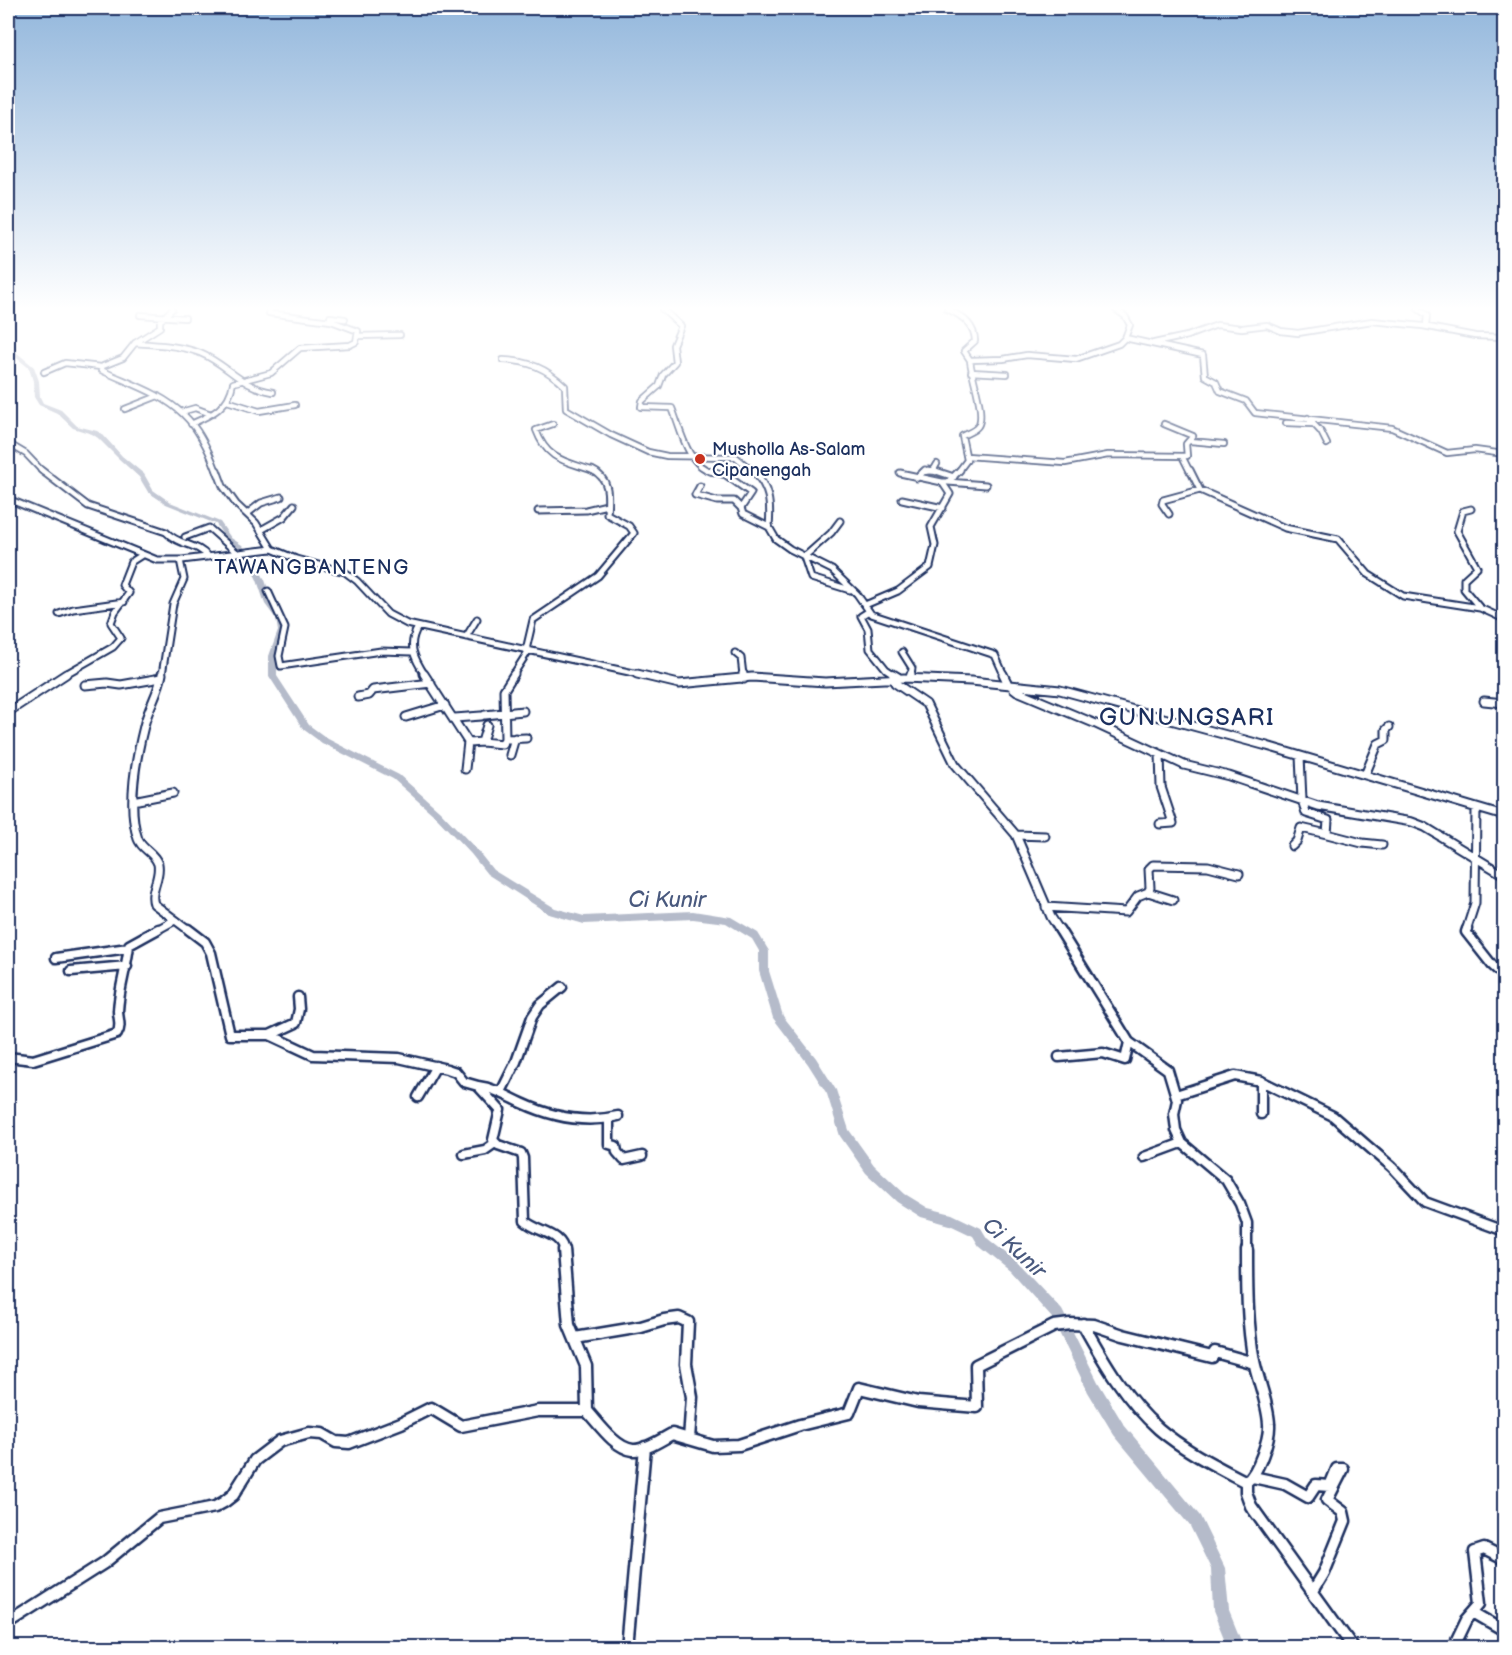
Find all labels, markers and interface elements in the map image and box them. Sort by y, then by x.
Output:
place label: Musholla As-Salam Cipanengah [712,439,865,481]
marker: Musholla As-Salam Cipanengah [693,452,707,466]
district label: TAWANGBANTENG [214,556,410,580]
district label: GUNUNGSARI [1099,703,1275,732]
water label: Ci Kunir [628,887,708,914]
water label: Ci Kunir [976,1212,1053,1286]

